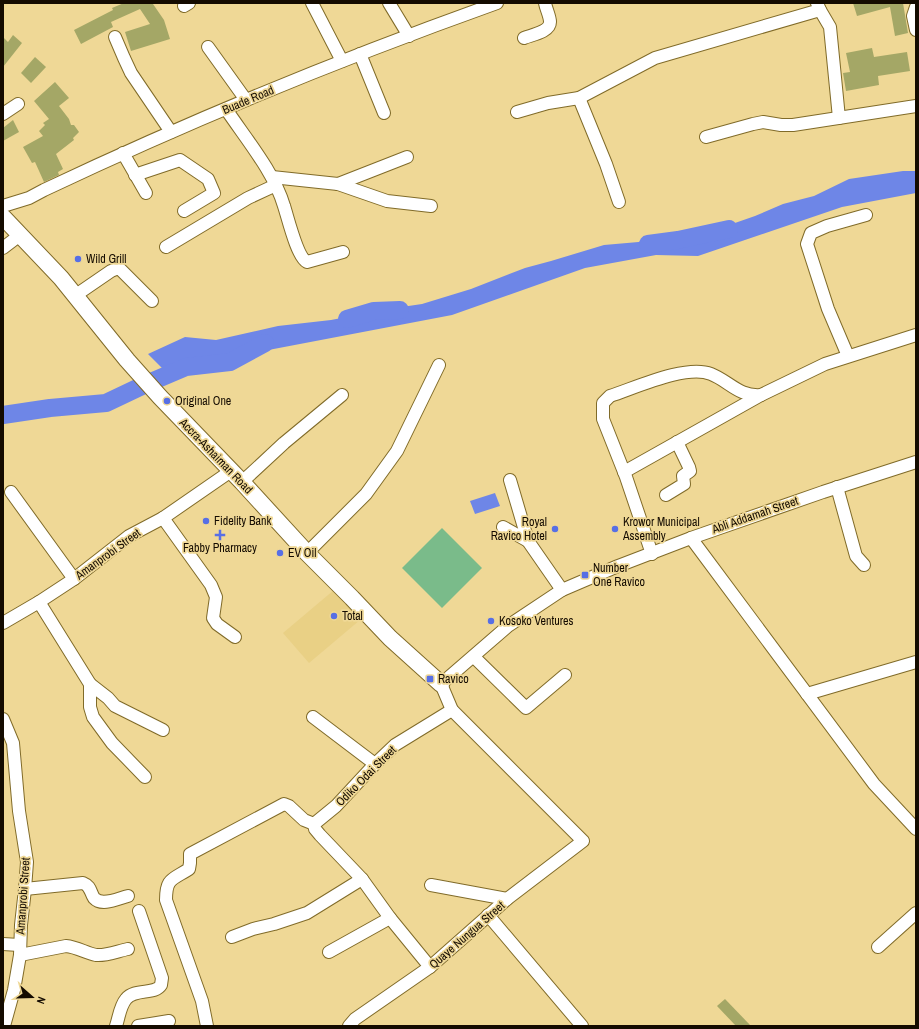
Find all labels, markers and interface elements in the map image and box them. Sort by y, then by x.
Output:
street label: Buade Road [220,82,276,118]
place label: Wild Grill [86,251,126,267]
marker: Wild Grill [73,254,83,264]
place label: Original One [175,393,231,409]
marker: Original One [162,396,172,406]
street label: Accra-Ashaiman Road [175,414,256,497]
street label: Abli Addamah Street [709,493,801,538]
place label: Fidelity Bank [214,513,272,529]
place label: Royal Ravico Hotel [491,514,547,544]
place label: Krowor Municipal Assembly [622,514,700,544]
marker: Fidelity Bank [201,516,211,526]
marker: Royal Ravico Hotel [550,524,560,534]
marker: Krowor Municipal Assembly [610,524,620,534]
street label: Amanprobi Street [71,525,144,584]
marker: Fabby Pharmacy [215,530,225,540]
place label: Fabby Pharmacy [183,540,257,556]
place label: EV Oil [288,545,316,561]
marker: EV Oil [275,548,285,558]
place label: Number One Ravico [593,560,645,590]
marker: Number One Ravico [580,570,590,580]
place label: Total [342,608,363,624]
marker: Total [329,611,339,621]
place label: Kosoko Ventures [499,613,573,629]
marker: Kosoko Ventures [486,616,496,626]
place label: Ravico [438,671,469,687]
marker: Ravico [425,674,435,684]
street label: Odiko Odai Street [332,742,400,810]
street label: Amanprobi Street [12,857,34,936]
street label: Quaye Nungua Street [426,898,508,972]
north arrow [12,977,52,1017]
text: N [34,995,49,1006]

